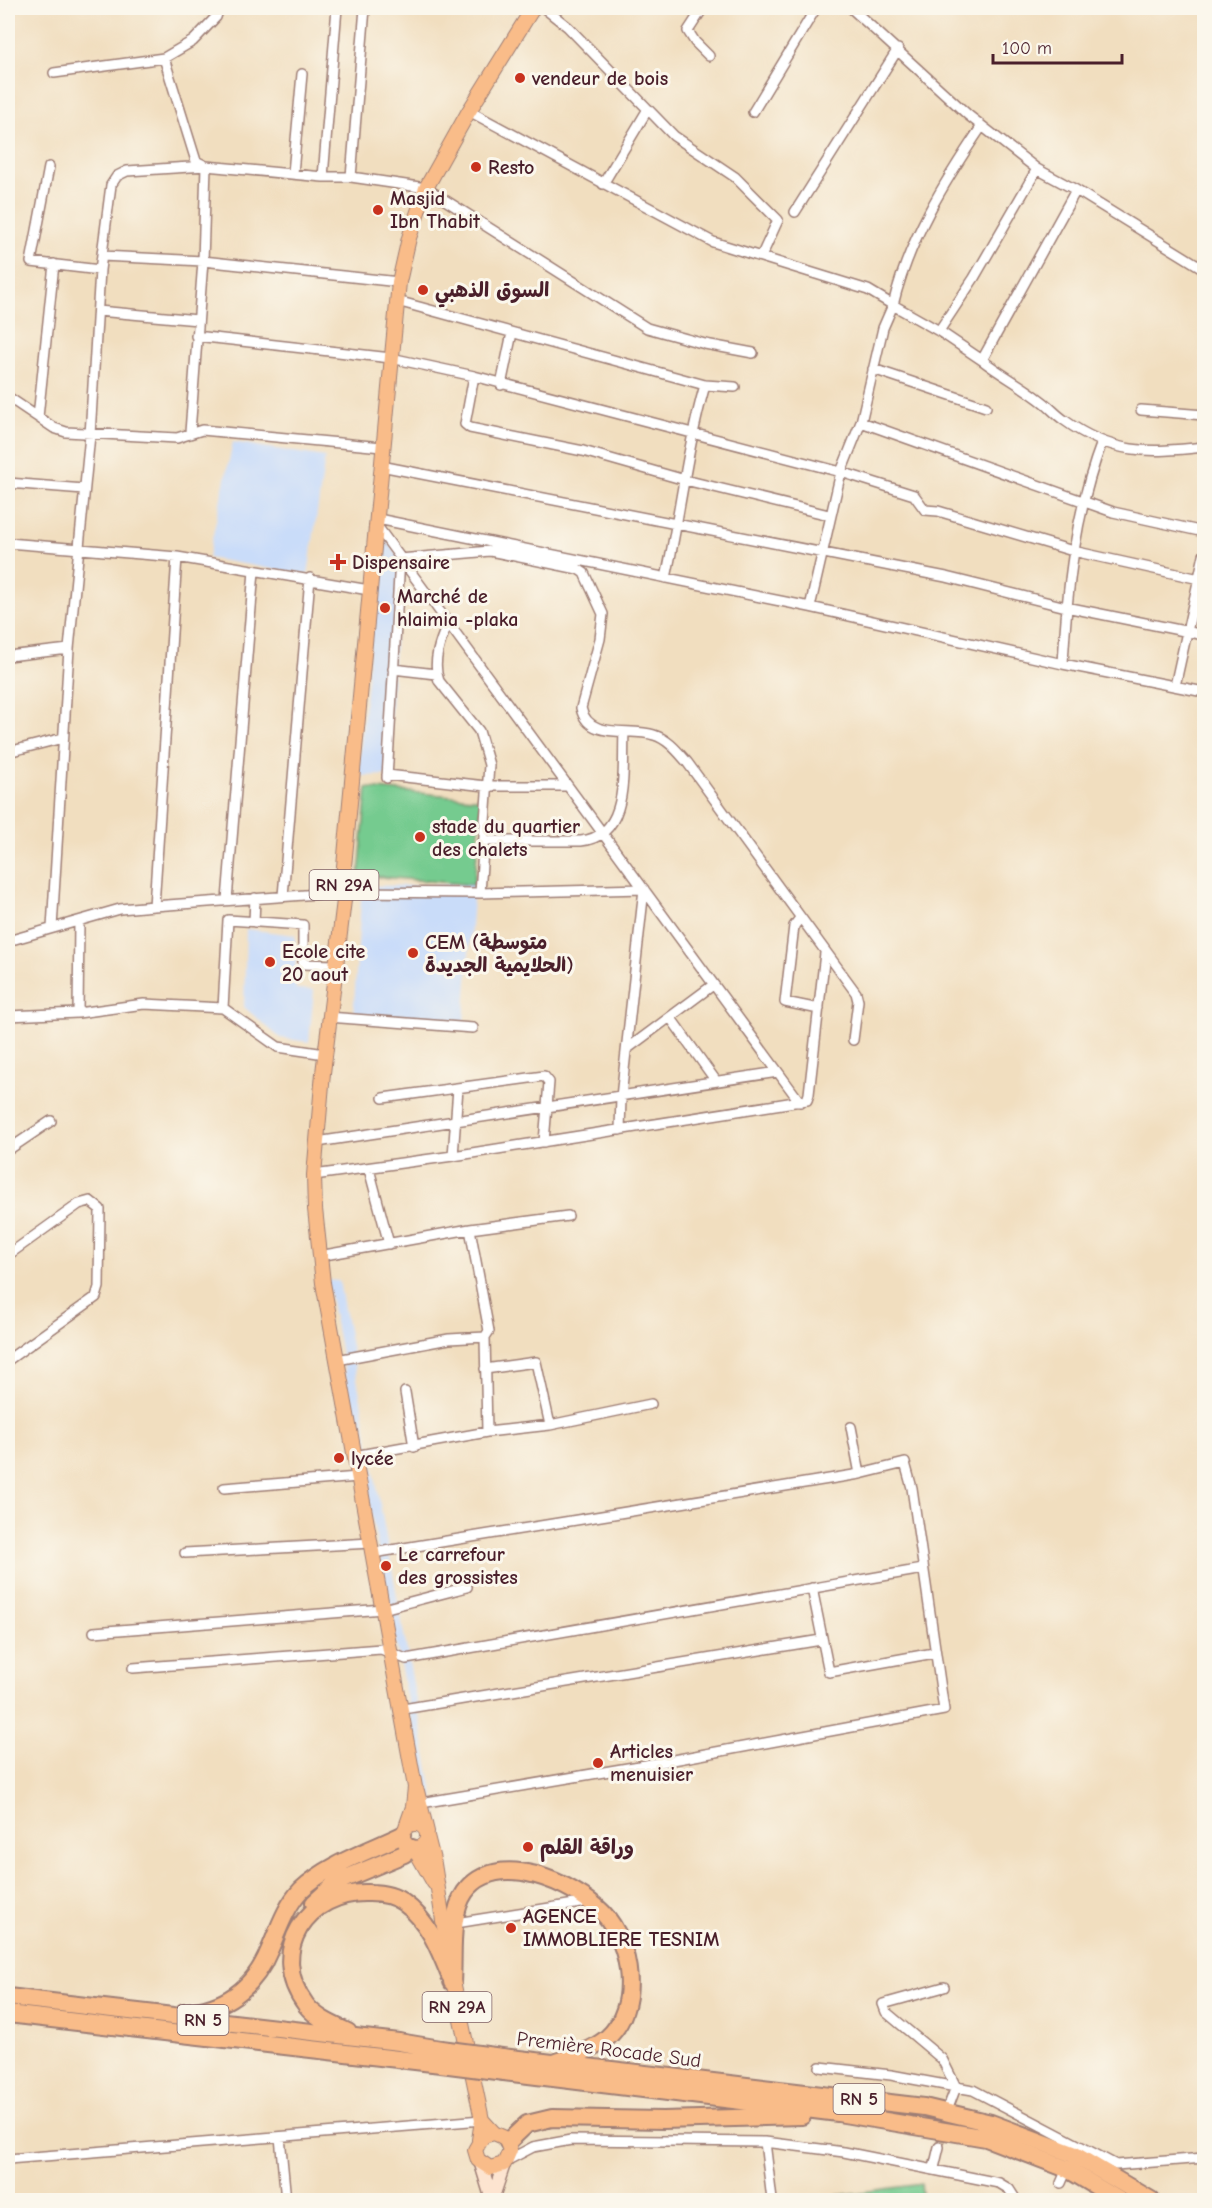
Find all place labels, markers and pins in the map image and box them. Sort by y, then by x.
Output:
place label: vendeur de bois [531,67,668,90]
marker: vendeur de bois [513,71,527,85]
place label: Resto [488,156,534,179]
marker: Resto [469,160,483,174]
place label: Masjid Ibn Thabit [390,187,480,233]
marker: Masjid Ibn Thabit [371,203,385,217]
place label: السوق الذهبي [435,279,549,308]
marker: السوق الذهبي [416,283,430,297]
place label: Dispensaire [352,551,450,574]
marker: Dispensaire [329,553,347,571]
place label: Marché de hlaimia -plaka [397,585,518,631]
marker: Marché de hlaimia -plaka [378,601,392,615]
place label: stade du quartier des chalets [432,815,580,861]
marker: stade du quartier des chalets [413,830,427,844]
place label: CEM (متوسطة الحلايمية الجديدة) [425,931,574,977]
place label: Ecole cite 20 aout [282,940,366,986]
marker: CEM (متوسطة الحلايمية الجديدة) [406,946,420,960]
marker: Ecole cite 20 aout [263,955,277,969]
place label: lycée [351,1447,394,1470]
marker: lycée [332,1451,346,1465]
place label: Le carrefour des grossistes [398,1543,518,1589]
marker: Le carrefour des grossistes [379,1559,393,1573]
place label: Articles menuisier [610,1740,693,1786]
marker: Articles menuisier [591,1756,605,1770]
place label: وراقة القلم [540,1836,634,1862]
marker: وراقة القلم [521,1840,535,1854]
place label: AGENCE IMMOBLIERE TESNIM [523,1905,719,1951]
marker: AGENCE IMMOBLIERE TESNIM [504,1921,518,1935]

